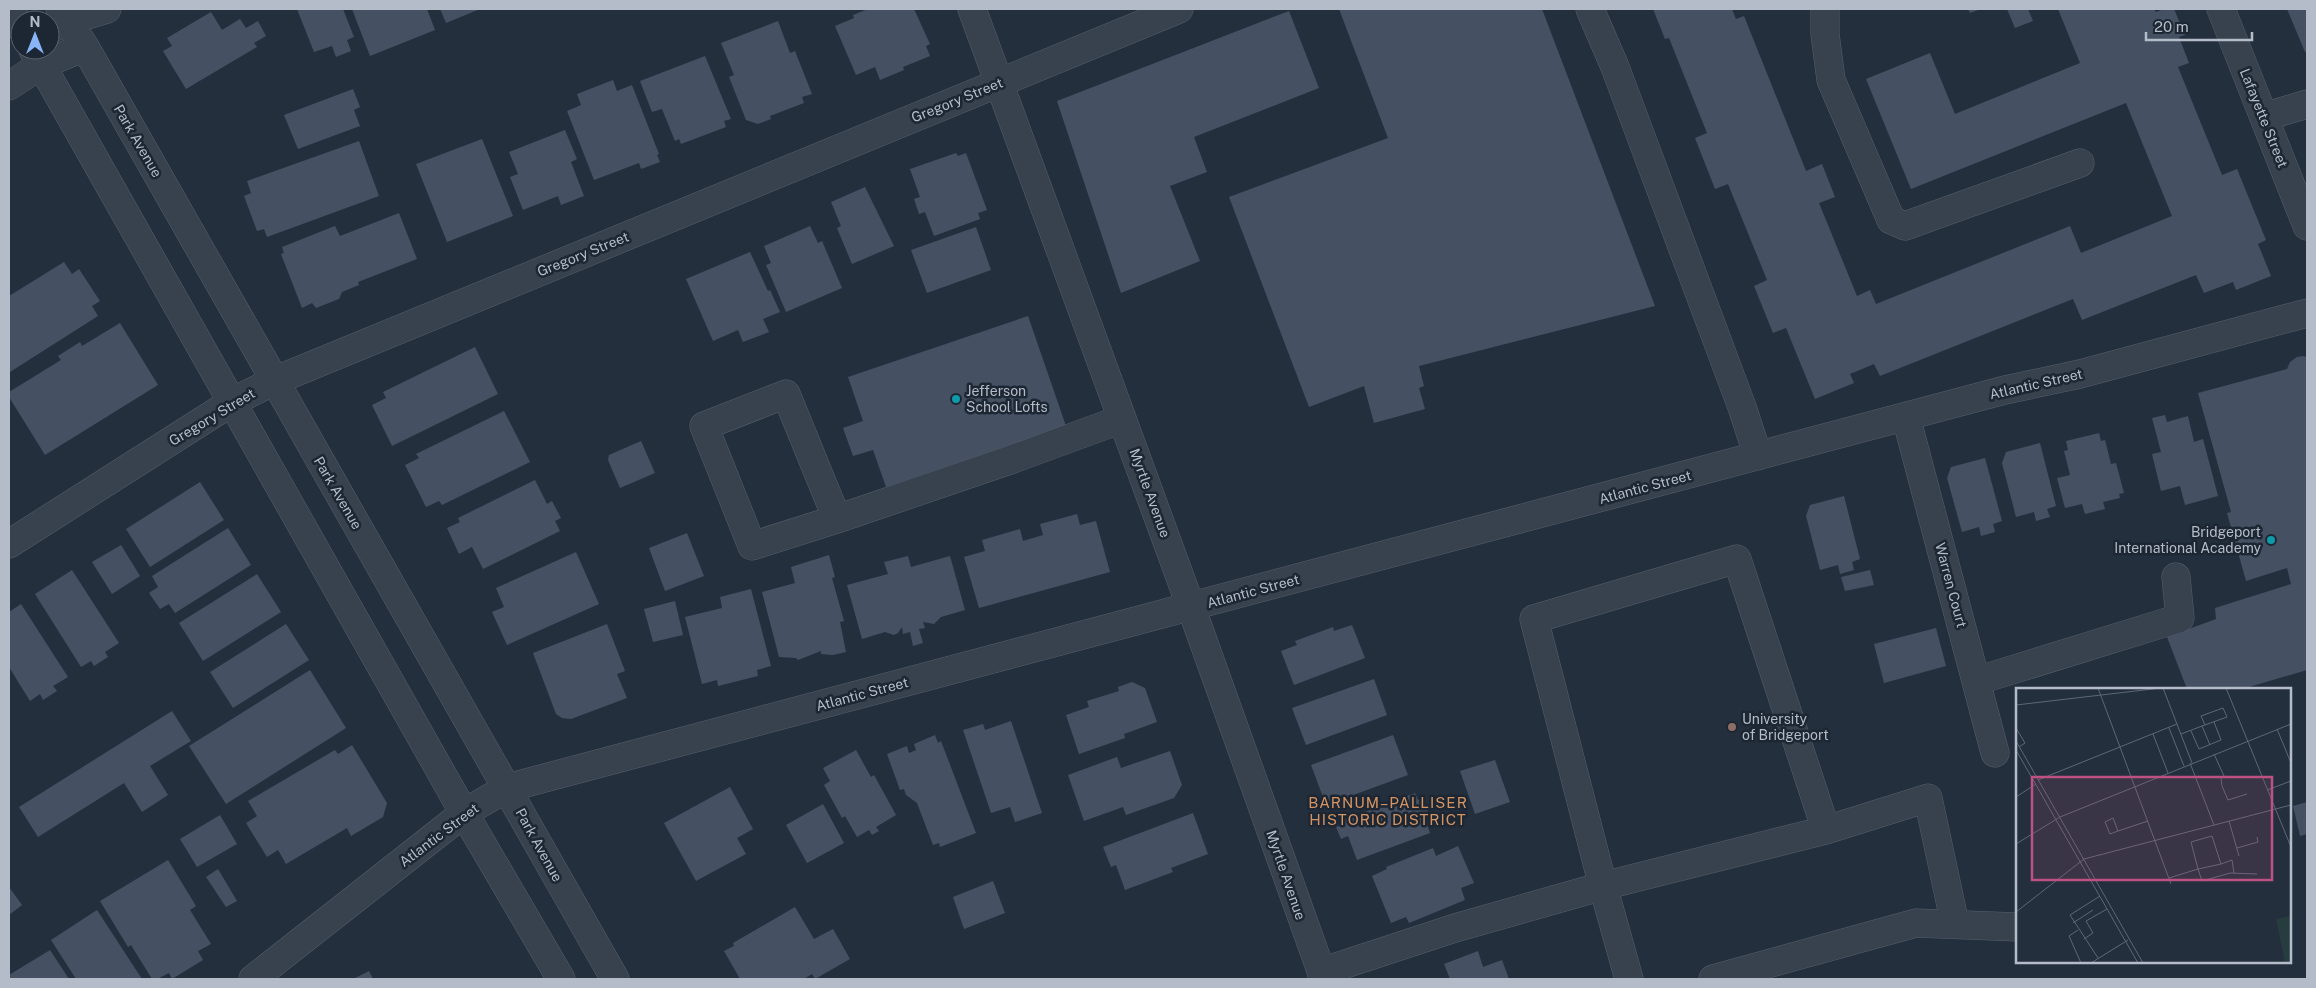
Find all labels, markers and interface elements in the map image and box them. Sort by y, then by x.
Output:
north arrow [10,10,60,60]
scale bar [2146,10,2252,42]
text: N [30,14,40,30]
text: 20 m [2154,18,2189,35]
street label: Lafayette Street [2237,66,2291,170]
street label: Gregory Street [909,74,1005,126]
street label: Park Avenue [111,102,165,180]
street label: Gregory Street [535,228,631,280]
street label: Atlantic Street [1988,366,2084,402]
place label: Jefferson School Lofts [966,383,1048,415]
street label: Gregory Street [166,385,258,449]
marker: Jefferson School Lofts [950,393,962,405]
street label: Myrtle Avenue [1126,446,1174,540]
street label: Park Avenue [311,454,365,532]
street label: Atlantic Street [1597,467,1693,507]
place label: Bridgeport International Academy [2114,524,2262,556]
marker: Bridgeport International Academy [2265,534,2277,546]
street label: Warren Court [1932,541,1970,629]
street label: Atlantic Street [1205,571,1301,611]
street label: Atlantic Street [814,674,910,714]
inset map [2016,688,2291,963]
place label: University of Bridgeport [1742,711,1829,743]
marker: University of Bridgeport [1726,721,1738,733]
district label: BARNUM–PALLISER HISTORIC DISTRICT [1308,794,1468,828]
street label: Atlantic Street [396,800,482,870]
street label: Park Avenue [512,806,566,885]
street label: Myrtle Avenue [1263,828,1309,922]

